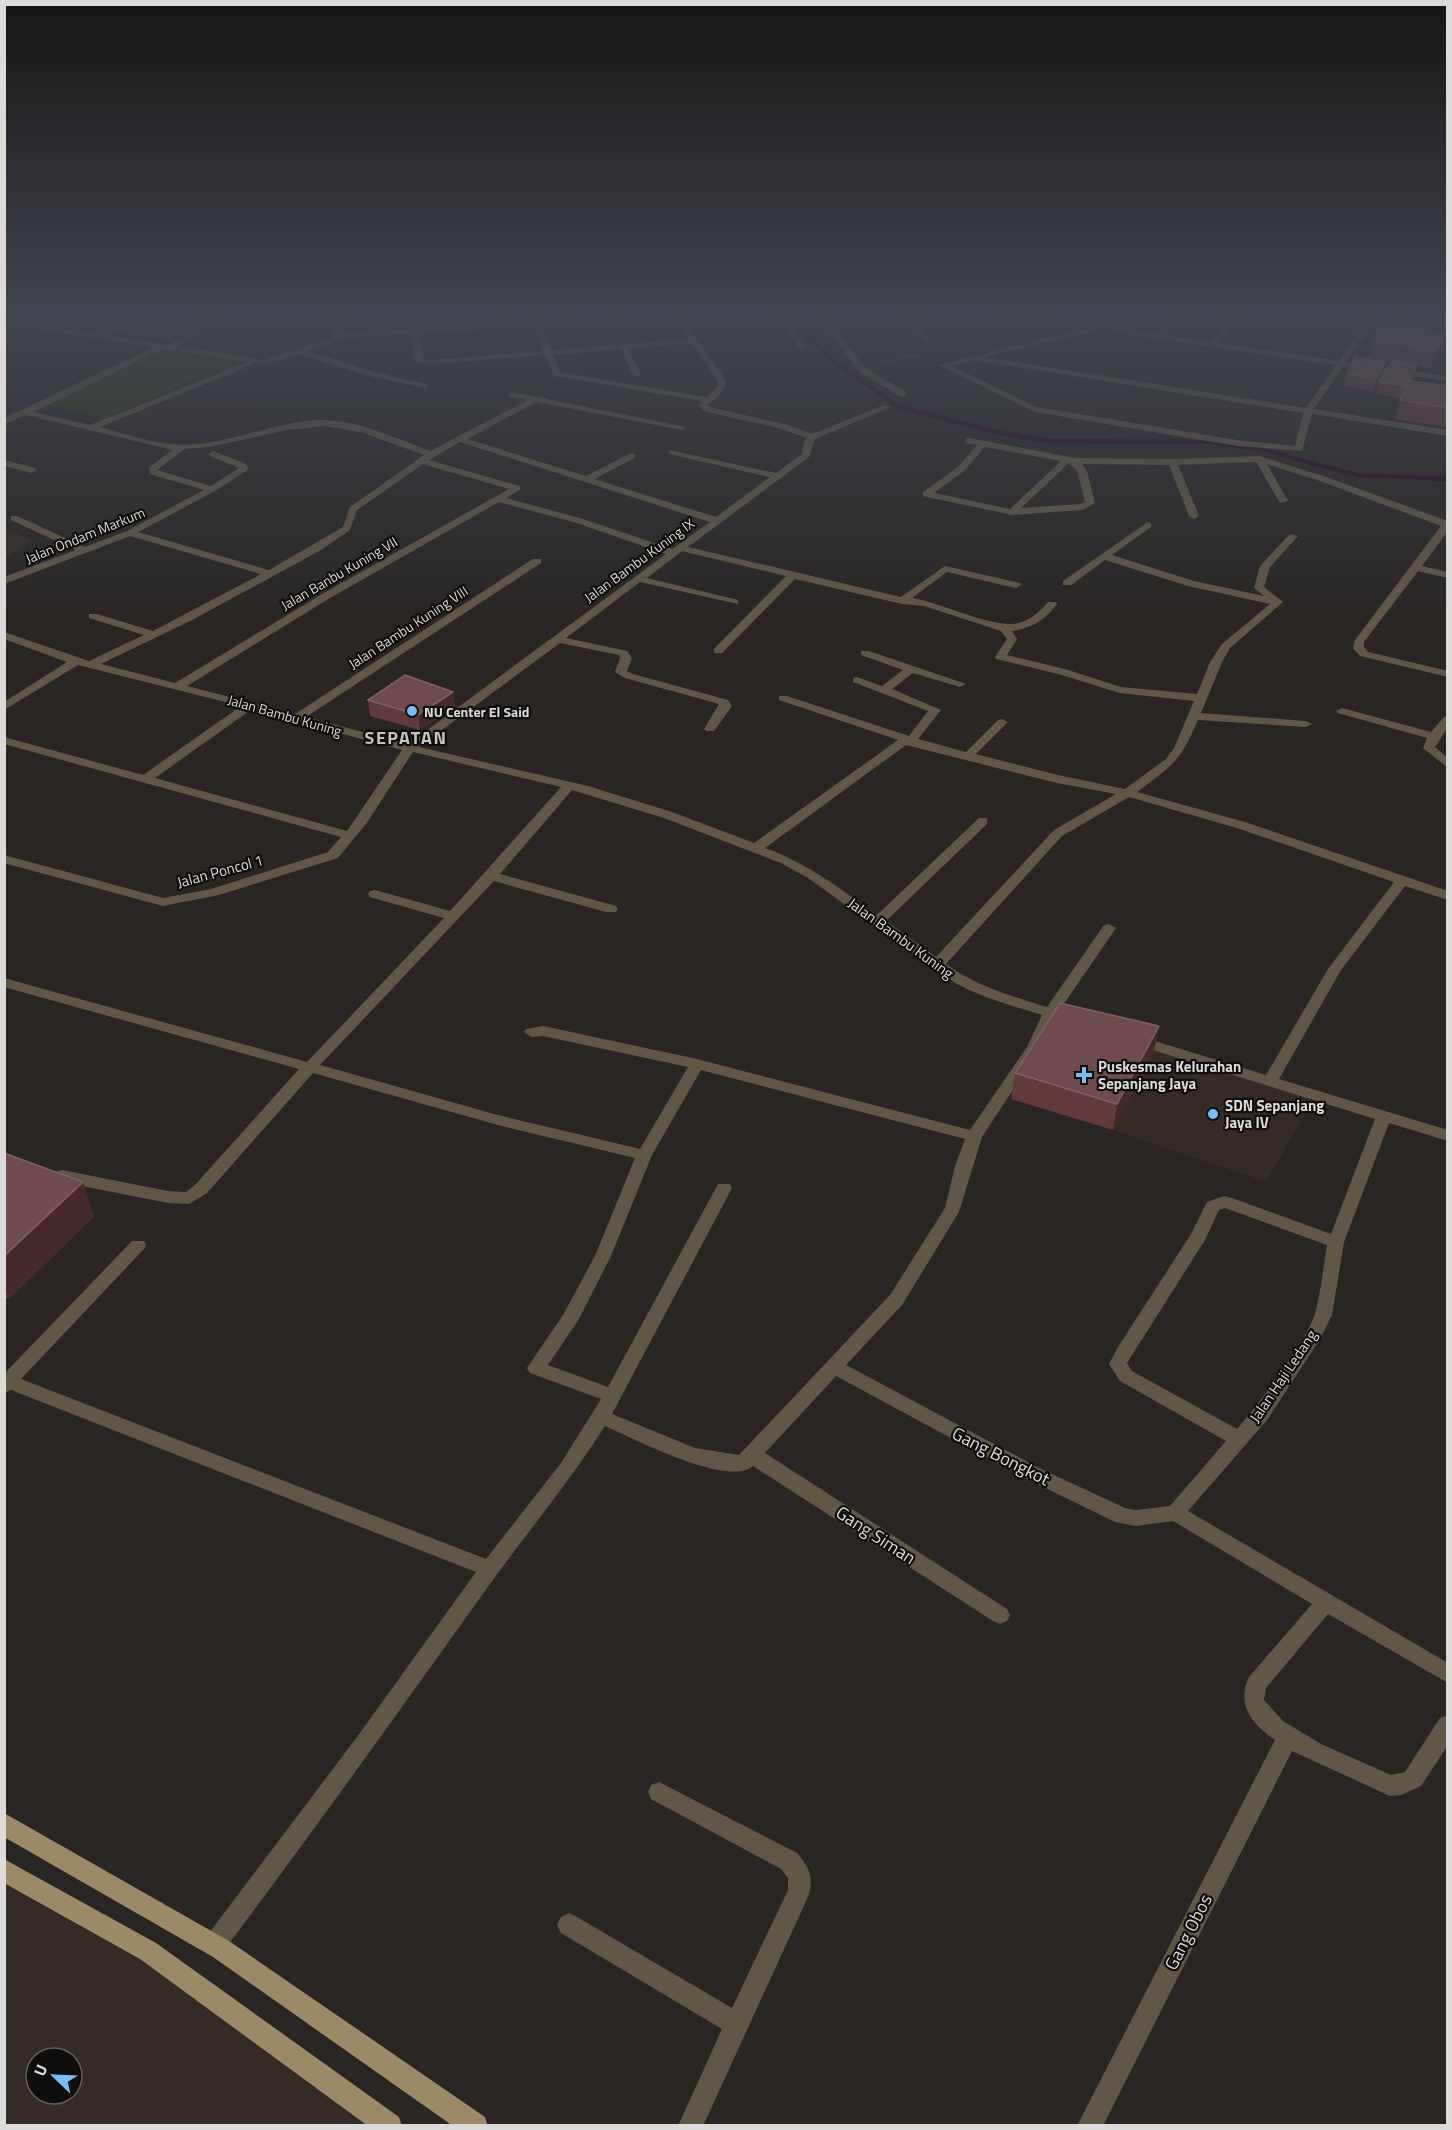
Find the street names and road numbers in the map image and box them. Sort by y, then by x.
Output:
street label: Jalan Ondam Markum [22,501,148,569]
street label: Jalan Bambu Kuning IX [579,513,699,607]
street label: Jalan Banbu Kuning VII [277,531,401,615]
street label: Jalan Bambu Kuning VIII [344,580,472,674]
street label: Jalan Bambu Kuning [226,689,344,741]
street label: Jalan Poncol 1 [174,848,266,894]
street label: Jalan Bambu Kuning [843,892,959,985]
street label: Jalan Haji Ledang [1243,1325,1323,1427]
street label: Gang Bongkot [947,1420,1055,1493]
street label: Gang Siman [831,1499,921,1571]
street label: Gang Obos [1157,1889,1219,1975]

